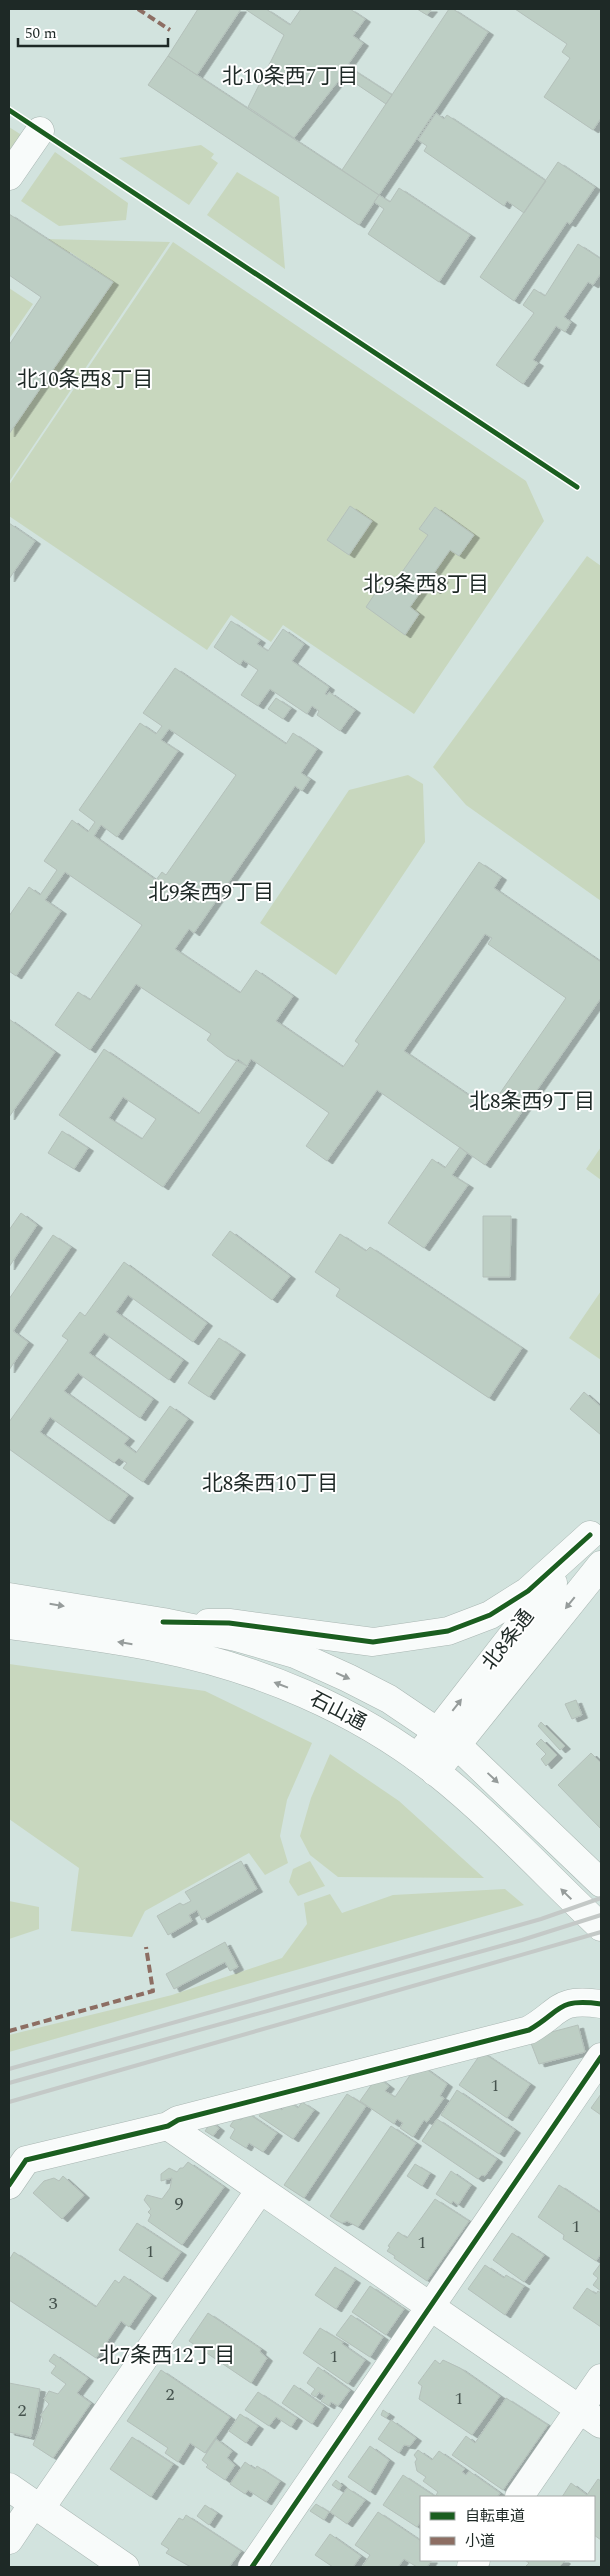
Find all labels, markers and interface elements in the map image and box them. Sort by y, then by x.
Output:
scale bar [18,15,168,47]
text: 50 m [25,22,57,45]
district label: 北10条西7丁目 [222,61,358,93]
district label: 北10条西8丁目 [17,364,153,396]
district label: 北9条西8丁目 [363,569,489,601]
district label: 北9条西9丁目 [148,877,274,909]
district label: 北8条西9丁目 [469,1086,595,1118]
district label: 北8条西10丁目 [202,1468,338,1500]
one-way arrow [565,1596,576,1609]
one-way arrow [49,1601,65,1609]
street label: 北8条通 [475,1603,541,1677]
one-way arrow [117,1638,133,1646]
one-way arrow [336,1672,350,1680]
one-way arrow [274,1681,289,1688]
street label: 石山通 [304,1684,372,1738]
one-way arrow [452,1698,462,1712]
one-way arrow [487,1772,500,1783]
one-way arrow [560,1888,572,1900]
house number: 1 [491,2072,500,2099]
house number: 9 [175,2190,184,2217]
house number: 1 [572,2213,581,2240]
house number: 1 [418,2229,427,2256]
house number: 1 [146,2238,155,2265]
house number: 3 [49,2290,58,2317]
district label: 北7条西12丁目 [99,2340,235,2372]
house number: 1 [330,2343,339,2370]
house number: 2 [166,2381,175,2408]
house number: 1 [455,2385,464,2412]
house number: 2 [18,2397,27,2424]
legend [420,2496,595,2561]
text: 自転車道 [465,2505,525,2528]
text: 小道 [465,2530,495,2553]

